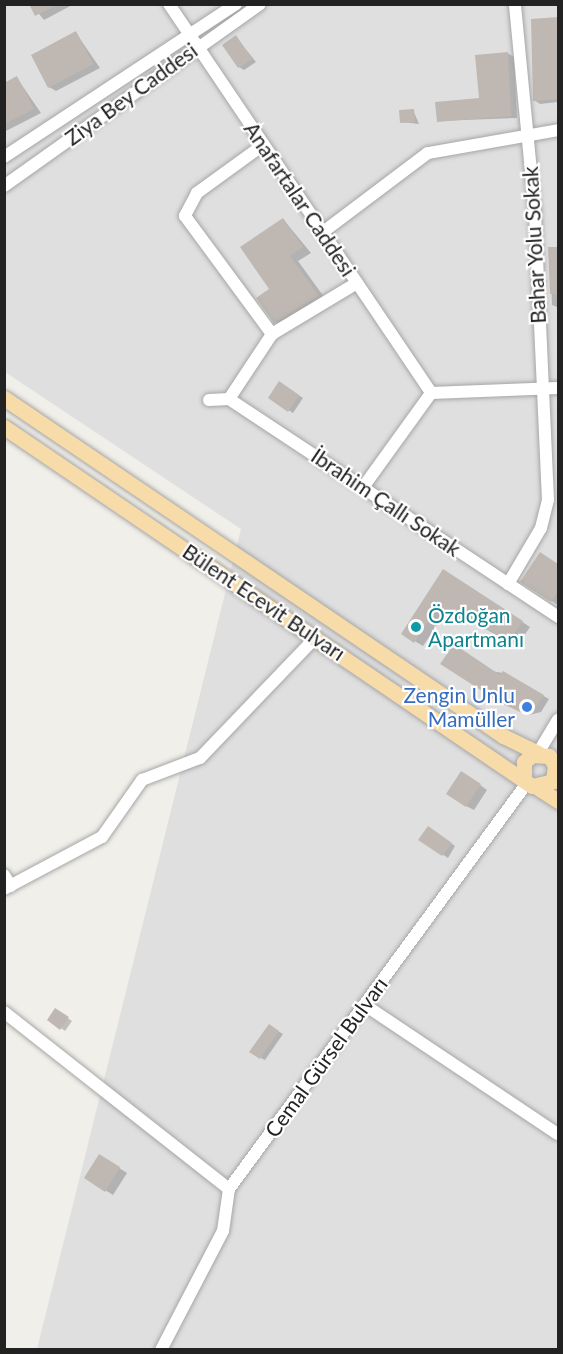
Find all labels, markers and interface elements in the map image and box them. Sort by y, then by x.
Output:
street label: Ziya Bey Caddesi [60,37,202,151]
street label: Anafartalar Caddesi [239,117,361,281]
street label: Bahar Yolu Sokak [517,165,551,325]
street label: İbrahim Çallı Sokak [307,443,465,561]
street label: Bülent Ecevit Bulvarı [178,538,350,666]
place label: Özdoğan Apartmanı [428,602,524,652]
marker: Özdoğan Apartmanı [409,620,423,634]
place label: Zengin Unlu Mamüller [403,682,515,732]
marker: Zengin Unlu Mamüller [520,700,534,714]
street label: Cemal Gürsel Bulvarı [259,972,393,1142]

